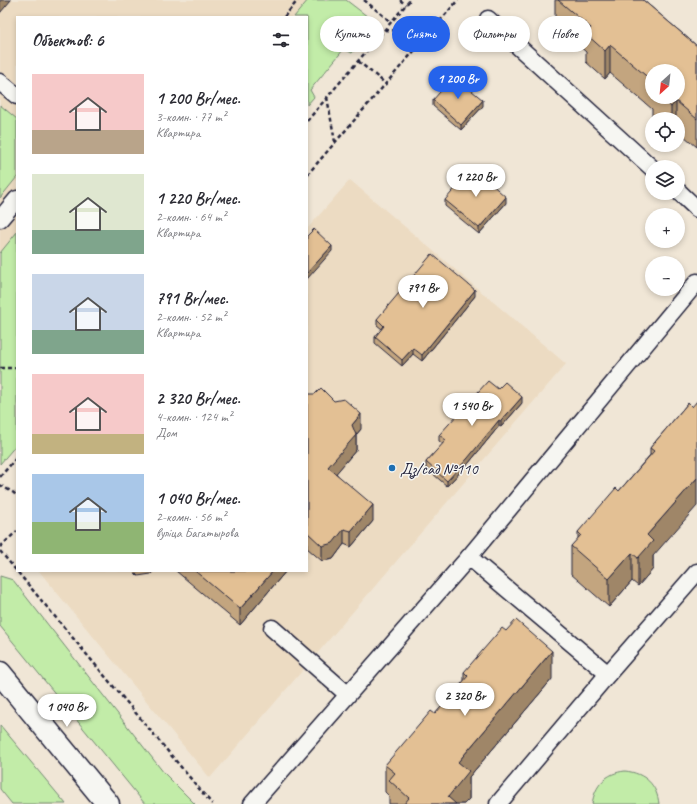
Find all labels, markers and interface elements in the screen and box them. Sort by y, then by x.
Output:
chip: Купить [320,16,384,52]
chip: Снять [392,16,450,52]
chip: Фильтры [458,16,530,52]
chip: Новое [538,16,592,52]
icon: filters [270,29,292,51]
text: Объектов: 6 [32,30,103,51]
north arrow [645,64,685,104]
map controls [645,64,685,296]
pin: 1 200 Br [417,66,499,100]
text: 1 200 Br [437,71,479,87]
text: 1 200 Br/мес. [156,88,240,109]
icon: home [64,90,112,138]
text: 3-комн. · 77 m² [156,109,226,125]
button: locate [645,112,685,152]
text: Квартира [156,125,200,141]
button: layers [645,160,685,200]
pin: 1 220 Br [435,164,517,198]
text: 1 220 Br [455,169,497,185]
text: 1 220 Br/мес. [156,188,240,209]
icon: home [64,190,112,238]
button: + [645,208,685,248]
text: 2-комн. · 64 m² [156,209,226,225]
text: Квартира [156,225,200,241]
button: − [645,256,685,296]
pin: 791 Br [390,275,456,309]
text: 791 Br [407,280,439,296]
text: 791 Br/мес. [156,288,228,309]
icon: home [64,290,112,338]
text: 2-комн. · 52 m² [156,309,226,325]
text: Квартира [156,325,200,341]
text: 2 320 Br/мес. [156,388,240,409]
icon: home [64,390,112,438]
pin: 1 540 Br [431,393,513,427]
text: 1 540 Br [452,398,492,414]
text: 4-комн. · 124 m² [156,409,232,425]
text: Дом [156,425,177,441]
place label: Дз/сад №110 [400,459,479,479]
marker: Дз/сад №110 [387,463,397,473]
text: 1 040 Br/мес. [156,488,240,509]
icon: home [64,490,112,538]
text: 2-комн. · 56 m² [156,509,226,525]
text: вуліца Багатырова [156,525,238,541]
pin: 2 320 Br [424,683,506,717]
text: 2 320 Br [444,688,486,704]
pin: 1 040 Br [26,694,108,728]
text: 1 040 Br [46,699,88,715]

